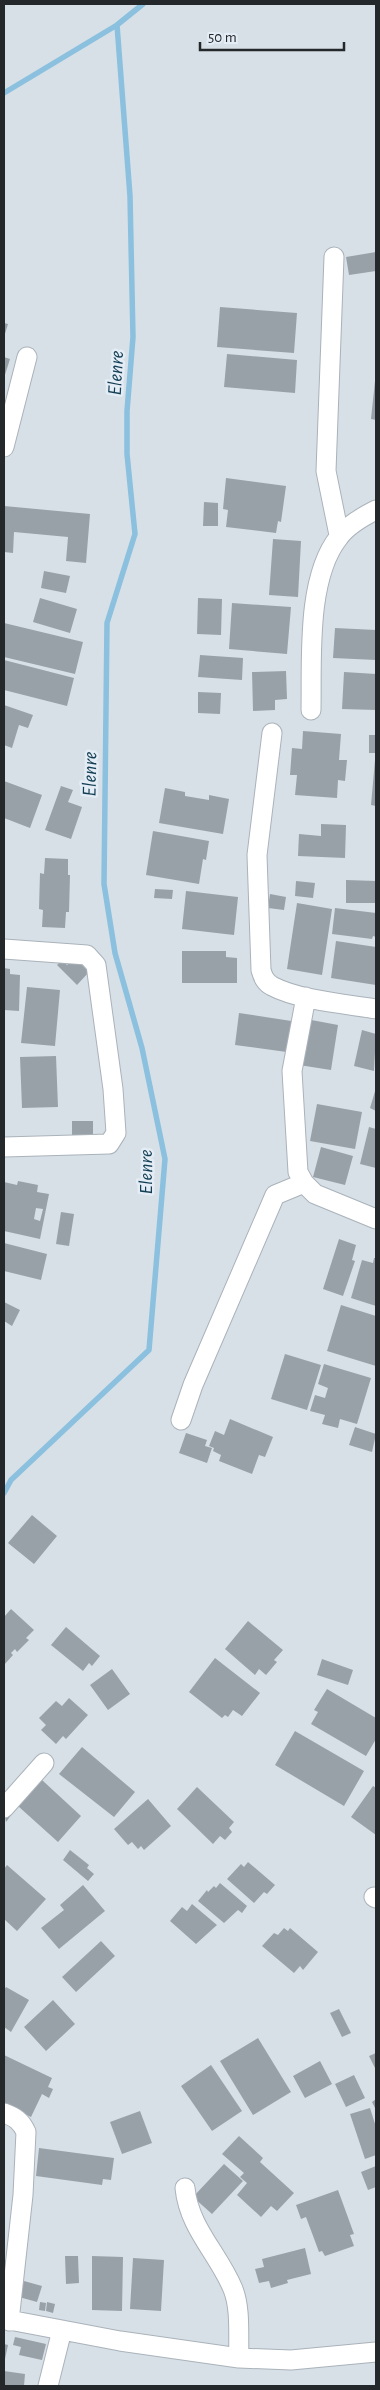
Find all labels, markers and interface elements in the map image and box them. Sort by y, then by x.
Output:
scale bar [200,20,344,52]
text: 50 m [208,30,237,45]
water label: Elenre [105,350,127,396]
water label: Elenre [80,751,100,797]
water label: Elenre [136,1149,156,1195]

